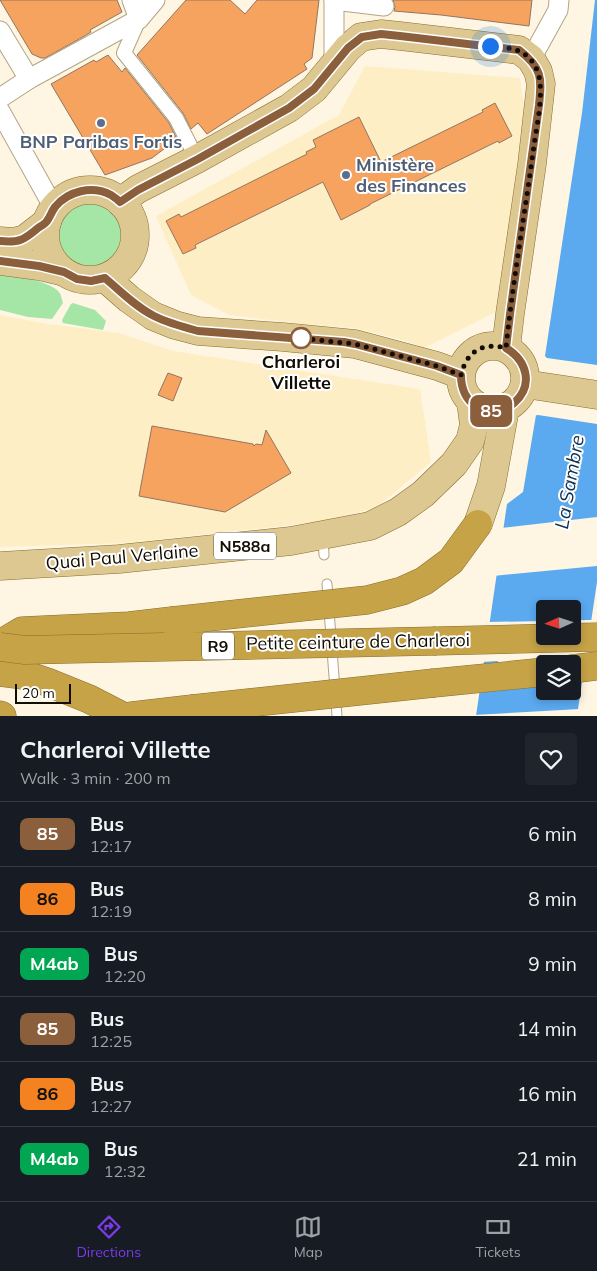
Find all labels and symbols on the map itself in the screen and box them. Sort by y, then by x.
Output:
your location [478,34,503,59]
marker: BNP Paribas Fortis [95,117,107,129]
place label: BNP Paribas Fortis [20,130,182,153]
place label: Ministère des Finances [356,153,467,197]
marker: Ministère des Finances [340,169,352,181]
marker: Charleroi Villette [290,327,312,349]
place label: Charleroi Villette [262,350,340,394]
line badge: 85 [468,395,514,427]
water label: La Sambre [549,433,589,531]
road number: N588a [214,532,276,560]
street label: Quai Paul Verlaine [45,538,199,575]
north arrow [536,600,581,645]
street label: Petite ceinture de Charleroi [246,628,470,655]
road number: R9 [202,632,234,659]
scale bar [15,681,71,704]

